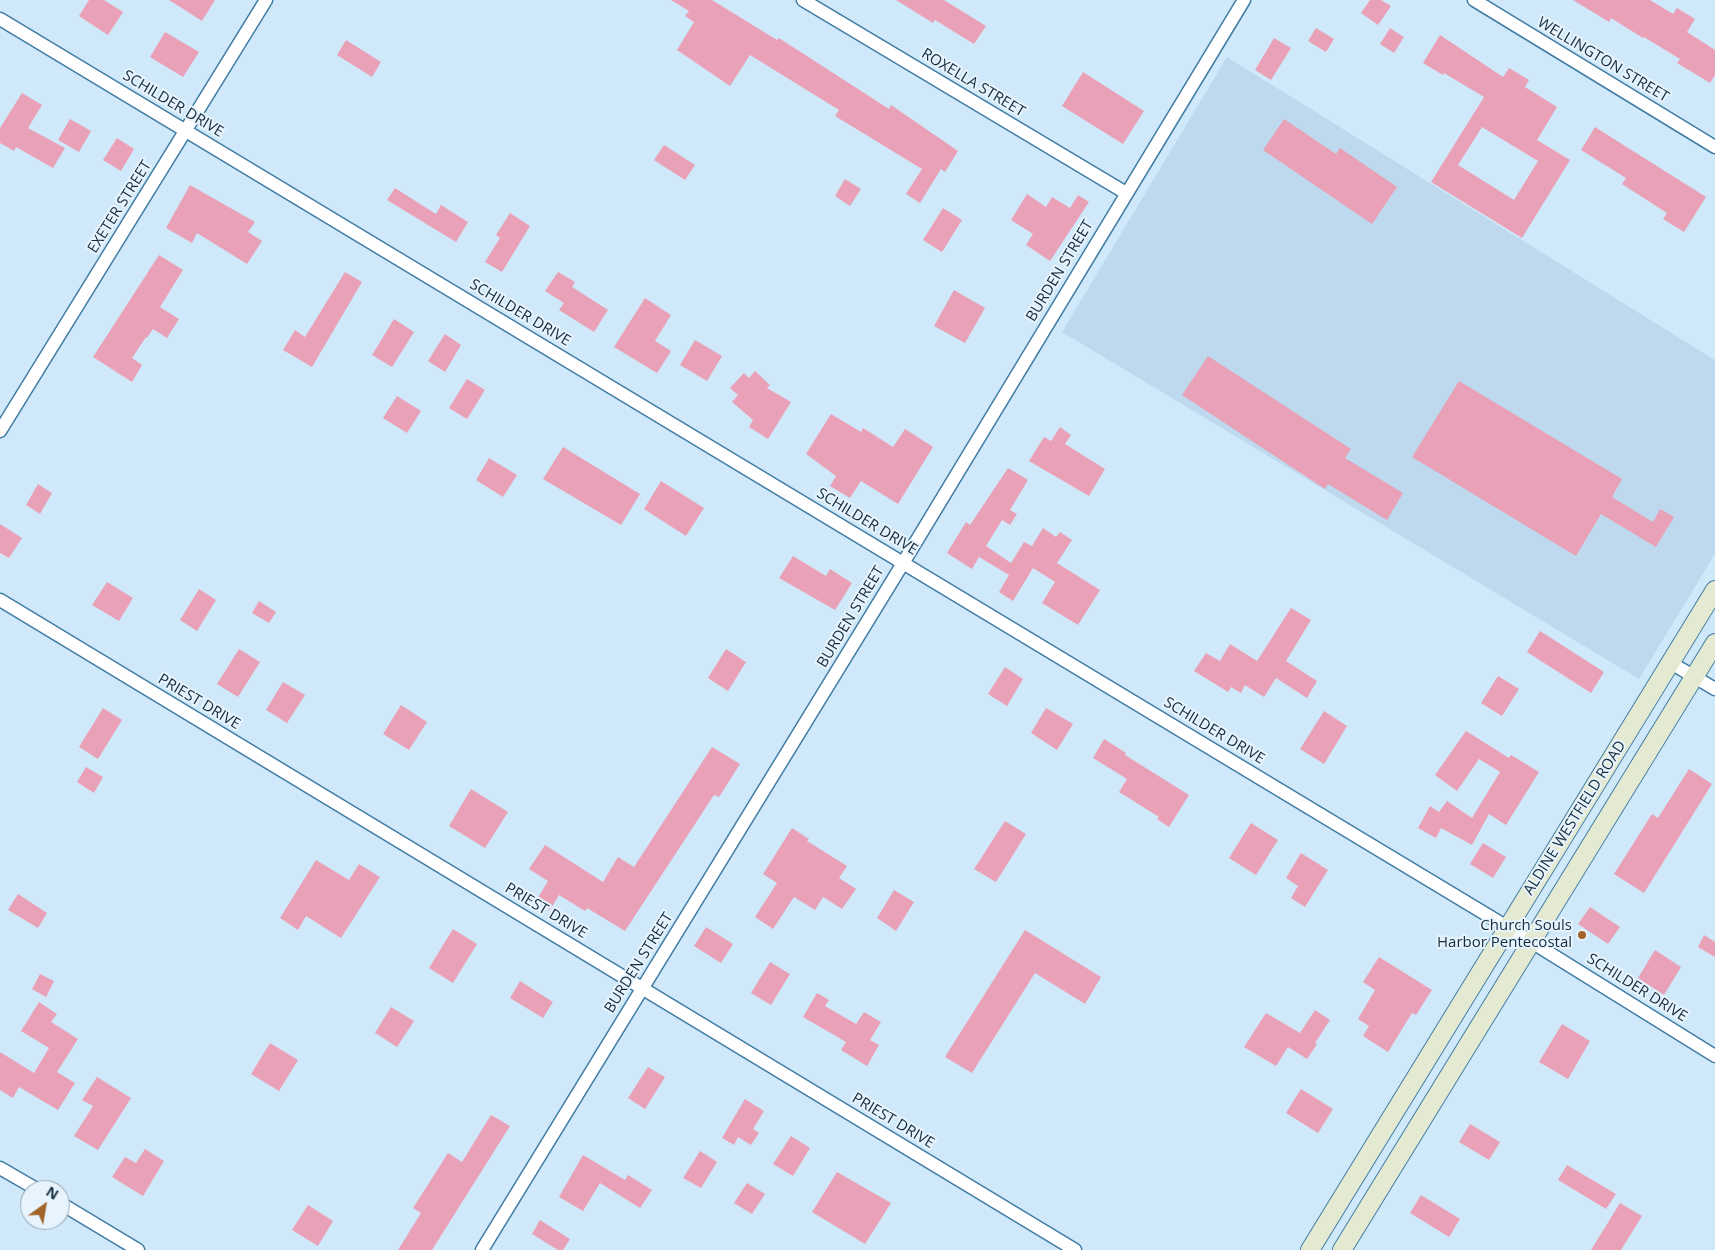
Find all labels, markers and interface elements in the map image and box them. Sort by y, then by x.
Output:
street label: WELLINGTON STREET [1534,14,1672,106]
street label: ROXELLA STREET [918,45,1028,121]
street label: SCHILDER DRIVE [119,67,227,141]
street label: EXETER STREET [84,157,156,257]
street label: BURDEN STREET [1023,217,1097,325]
street label: SCHILDER DRIVE [466,276,574,350]
street label: SCHILDER DRIVE [813,485,921,559]
street label: BURDEN STREET [814,563,888,671]
street label: PRIEST DRIVE [155,670,243,734]
street label: SCHILDER DRIVE [1160,694,1268,768]
street label: ALDINE WESTFIELD ROAD [1520,737,1630,899]
street label: PRIEST DRIVE [502,879,590,943]
street label: BURDEN STREET [601,909,677,1017]
place label: Church Souls Harbor Pentecostal [1437,917,1572,952]
marker: Church Souls Harbor Pentecostal [1576,929,1588,941]
street label: SCHILDER DRIVE [1584,950,1690,1026]
street label: PRIEST DRIVE [849,1089,937,1153]
north arrow [20,1180,70,1230]
text: N [43,1182,63,1204]

